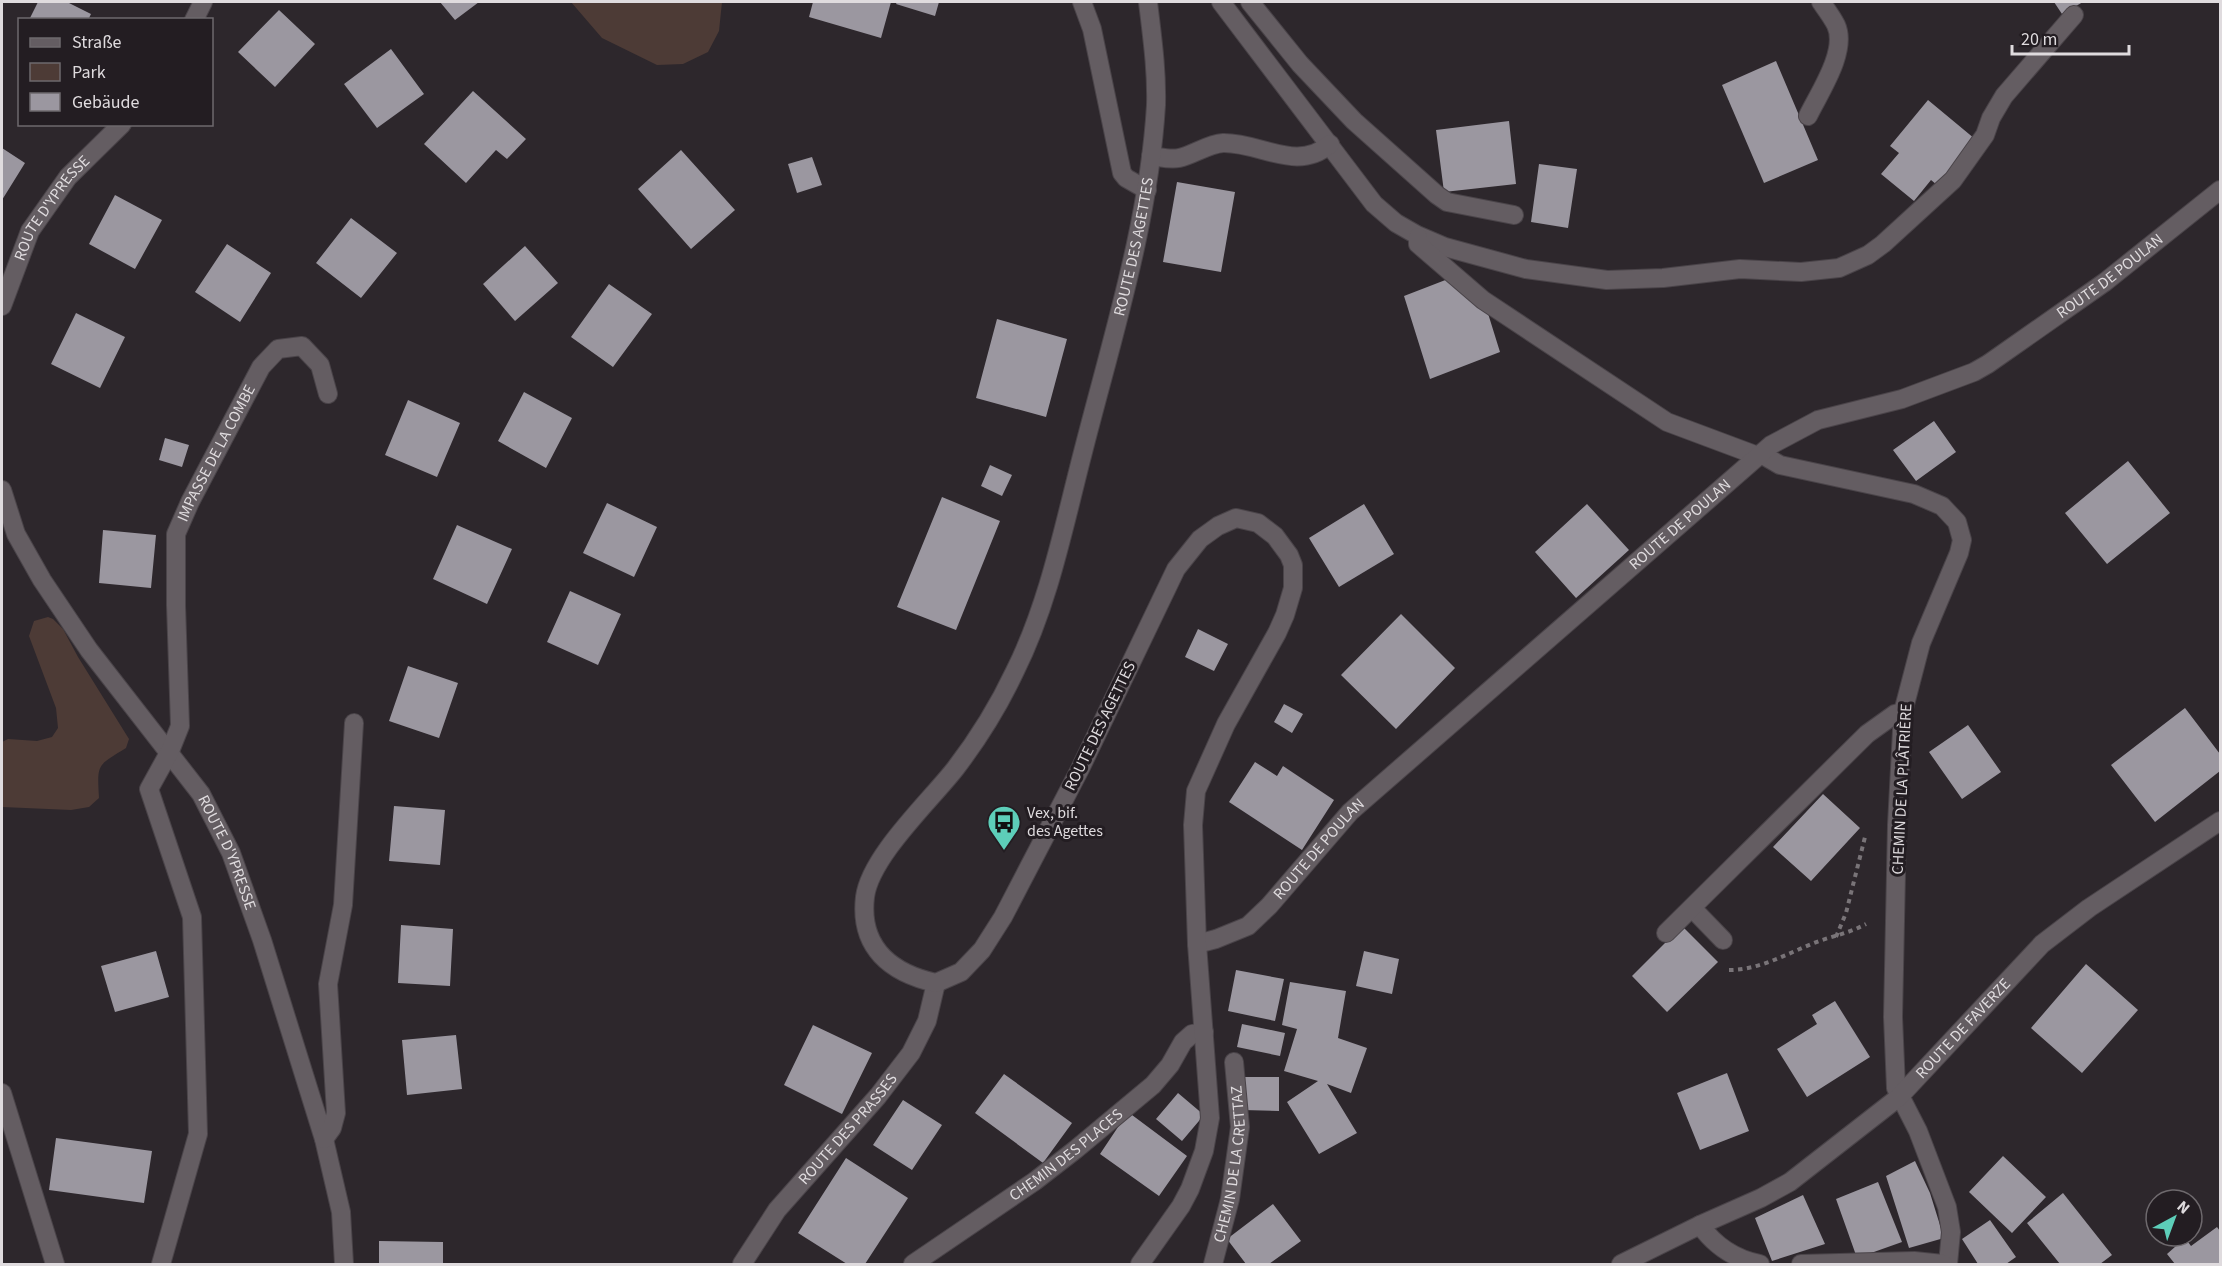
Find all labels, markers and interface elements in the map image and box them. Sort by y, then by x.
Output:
legend [18,18,213,126]
scale bar [2012,18,2129,56]
text: 20 m [2021,27,2057,52]
text: Straße [72,30,122,55]
text: Park [72,60,106,85]
text: Gebäude [72,90,140,115]
street label: ROUTE D'YPRESSE [9,150,95,264]
street label: ROUTE DES AGETTES [1108,176,1159,318]
street label: ROUTE DE POULAN [2052,229,2168,324]
street label: IMPASSE DE LA COMBE [172,381,261,525]
street label: ROUTE DE POULAN [1624,474,1736,575]
street label: ROUTE DES AGETTES [1059,658,1141,794]
street label: CHEMIN DE LA PLÂTRIÈRE [1887,703,1917,875]
street label: ROUTE D'YPRESSE [192,791,261,913]
street label: ROUTE DE POULAN [1268,793,1369,904]
place label: Vex, bif. des Agettes [1027,802,1103,842]
bus stop icon: Vex, bif. des Agettes [986,804,1022,851]
street label: ROUTE DE FAVERZE [1911,973,2016,1084]
street label: ROUTE DES PRASSES [793,1069,902,1189]
street label: CHEMIN DE LA CRETTAZ [1208,1085,1251,1245]
street label: CHEMIN DES PLACES [1005,1104,1128,1206]
north arrow [2144,1188,2204,1248]
text: N [2172,1196,2194,1219]

